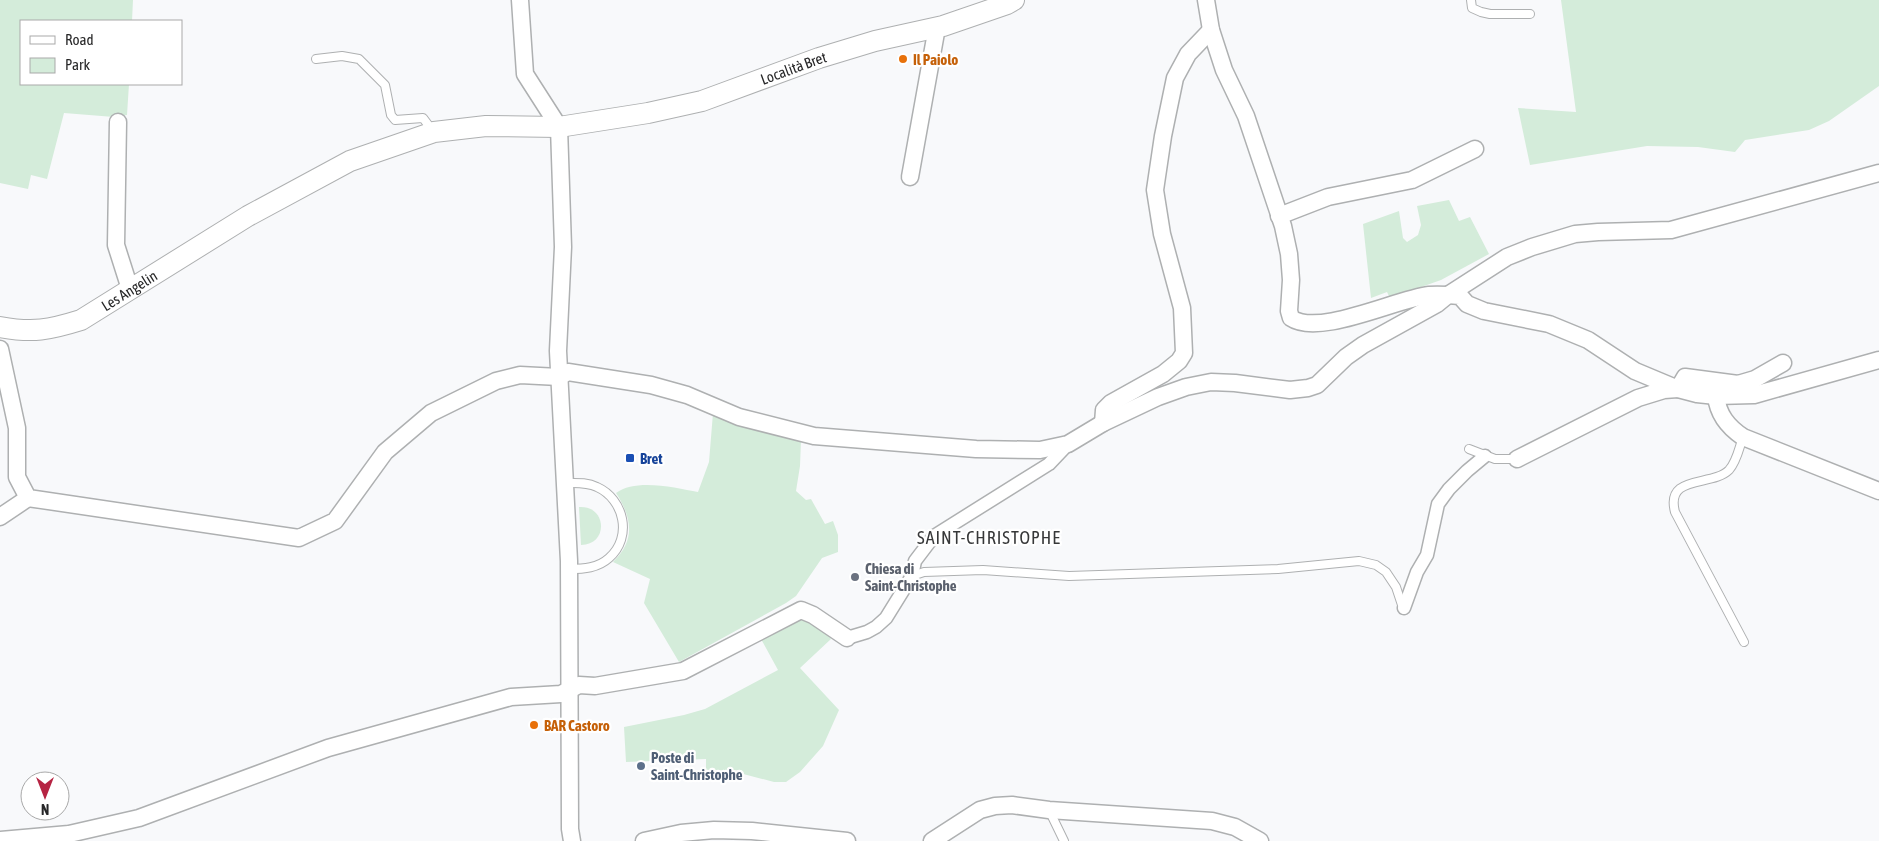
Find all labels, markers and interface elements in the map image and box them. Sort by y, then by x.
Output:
legend [20,20,182,85]
text: Road [65,31,94,48]
street label: Località Bret [758,48,828,87]
place label: Il Paiolo [913,51,958,68]
marker: Il Paiolo [897,53,909,65]
text: Park [65,56,90,73]
street label: Les Angelin [98,266,160,314]
place label: Bret [640,450,663,467]
marker: Bret [624,452,636,464]
district label: SAINT-CHRISTOPHE [917,527,1061,548]
place label: Chiesa di Saint-Christophe [865,560,957,594]
marker: Chiesa di Saint-Christophe [849,571,861,583]
place label: BAR Castoro [544,717,610,734]
marker: BAR Castoro [528,719,540,731]
place label: Poste di Saint-Christophe [651,749,743,783]
marker: Poste di Saint-Christophe [635,760,647,772]
north arrow [20,771,70,821]
text: N [41,801,49,817]

